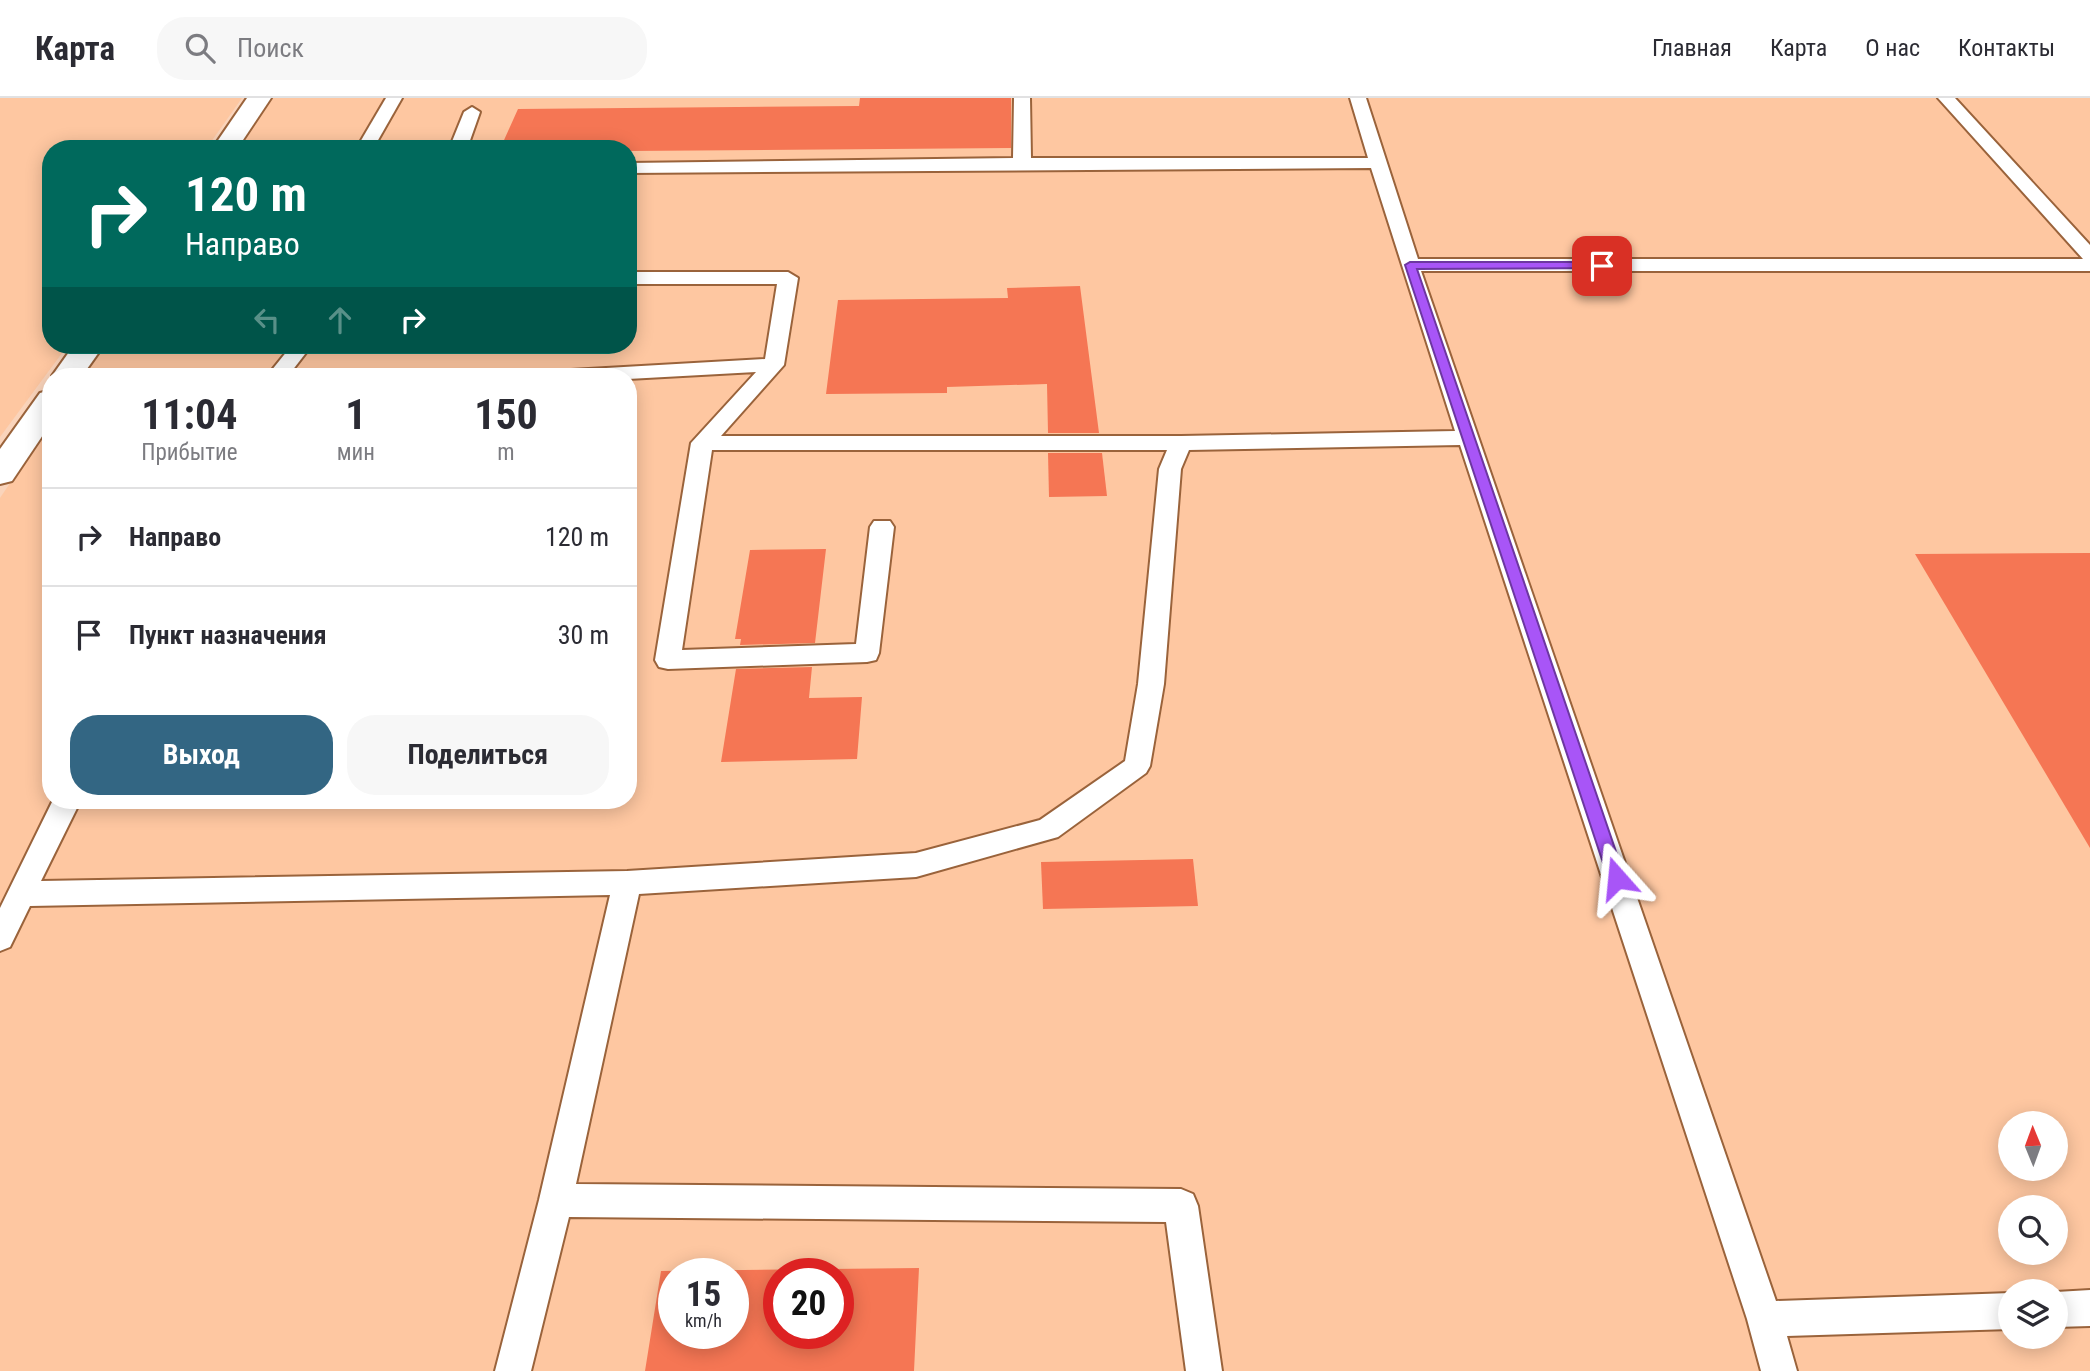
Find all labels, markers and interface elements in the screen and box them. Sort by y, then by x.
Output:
search box [157,17,647,80]
text: Карта [35,29,115,68]
icon: search [181,29,219,67]
text: Поиск [237,33,304,63]
text: Главная [1652,34,1732,62]
text: Карта [1770,34,1827,62]
text: О нас [1865,34,1920,62]
text: Контакты [1958,34,2055,62]
text: 120 m [185,166,307,223]
icon: right [70,168,161,259]
text: Направо [185,225,300,263]
pin [1572,236,1632,296]
icon: arrive [1583,247,1621,285]
icon: left [248,301,286,339]
icon: ahead [321,301,359,339]
icon: right [394,301,432,339]
text: 11:04 [141,390,238,439]
text: 1 [345,390,366,439]
text: 150 [474,390,538,439]
text: Прибытие [141,439,238,466]
text: мин [337,439,375,466]
text: m [497,439,515,466]
icon: right [70,518,108,556]
text: Направо [129,522,221,552]
text: 120 m [545,522,609,552]
icon: arrive [70,616,108,654]
text: Пункт назначения [129,620,327,650]
text: 30 m [558,620,609,650]
button: Выход [70,715,333,795]
button: Поделиться [347,715,609,795]
position arrow [1580,841,1654,915]
north arrow [1998,1111,2068,1181]
map controls [1998,1111,2068,1349]
button: search [1998,1195,2068,1265]
speed limit sign: 20 [763,1258,854,1349]
text: 15 [686,1274,721,1315]
button: layers [1998,1279,2068,1349]
text: km/h [685,1310,722,1331]

